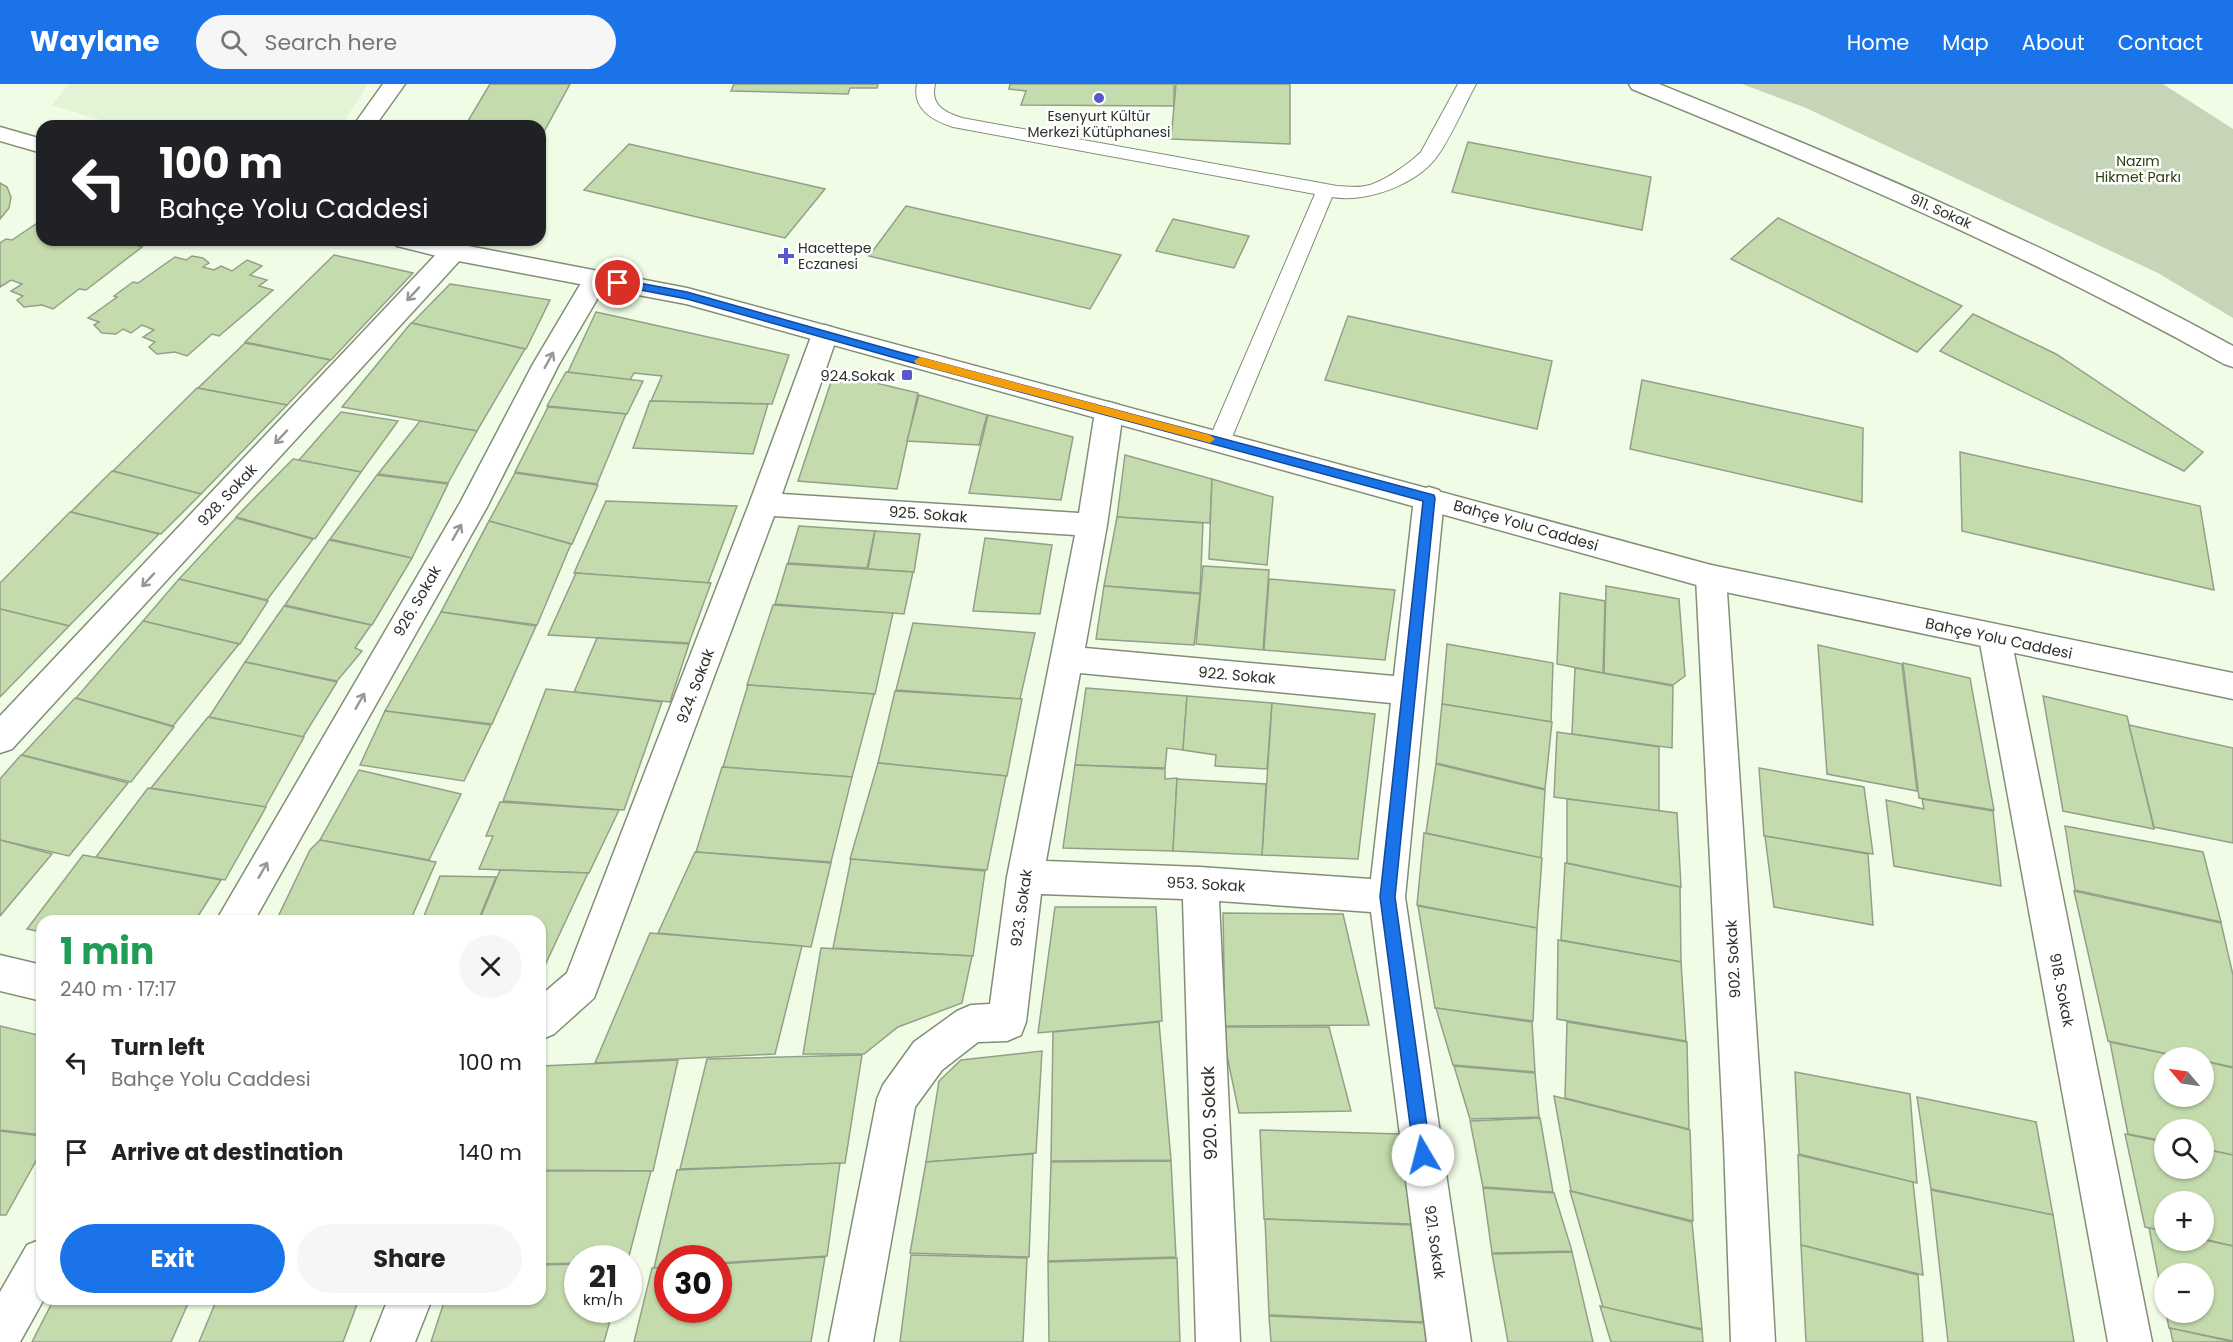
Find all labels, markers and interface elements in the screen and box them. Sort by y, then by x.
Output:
search box [196,15,616,69]
text: Waylane [30,22,160,61]
icon: search [217,26,250,59]
text: Search here [265,27,397,58]
text: Home [1847,28,1909,57]
text: Map [1942,28,1989,57]
text: About [2022,28,2085,57]
text: Contact [2118,28,2203,57]
marker: Esenyurt Kültür Merkezi Kütüphanesi [1092,91,1106,105]
place label: Esenyurt Kültür Merkezi Kütüphanesi [1027,106,1171,142]
text: 100 m [159,134,283,193]
icon: left [60,144,138,222]
park label: Nazım Hikmet Parkı [2095,151,2181,187]
street label: 911. Sokak [1907,189,1976,234]
text: Bahçe Yolu Caddesi [159,190,429,227]
place label: Hacettepe Eczanesi [798,238,872,274]
marker: Hacettepe Eczanesi [779,249,793,263]
pin [592,257,643,308]
icon: arrive [601,266,634,299]
one-way arrow [406,287,421,302]
one-way arrow [543,352,555,369]
place label: 924.Sokak [820,365,895,386]
marker: 924.Sokak [900,368,914,382]
one-way arrow [274,429,288,444]
street label: 928. Sokak [192,459,262,531]
street label: Bahçe Yolu Caddesi [1451,494,1601,556]
street label: 925. Sokak [888,501,968,527]
one-way arrow [451,524,463,541]
street label: 926. Sokak [388,561,446,640]
one-way arrow [141,572,155,587]
street label: Bahçe Yolu Caddesi [1924,612,2074,664]
street label: 924. Sokak [671,645,719,726]
street label: 922. Sokak [1197,661,1277,689]
one-way arrow [354,693,366,710]
one-way arrow [257,862,269,879]
street label: 923. Sokak [1005,868,1037,948]
street label: 953. Sokak [1166,871,1246,897]
street label: 902. Sokak [1720,919,1746,999]
text: 1 min [60,926,154,977]
button: close [459,935,522,998]
street label: 918. Sokak [2045,951,2080,1029]
text: 240 m · 17:17 [60,975,176,1003]
text: Turn left [111,1032,205,1063]
icon: left [60,1046,93,1079]
text: 100 m [459,1047,522,1078]
north arrow [2154,1047,2214,1107]
map controls [2154,1047,2214,1323]
text: Bahçe Yolu Caddesi [111,1065,311,1093]
street label: 920. Sokak [1195,1065,1223,1161]
button: search [2154,1119,2214,1179]
position arrow [1391,1123,1455,1187]
icon: arrive [60,1136,93,1169]
text: Arrive at destination [111,1137,343,1168]
text: 140 m [459,1137,522,1168]
button: + [2154,1191,2214,1251]
street label: 921. Sokak [1419,1204,1451,1280]
button: Exit [60,1224,285,1293]
button: Share [297,1224,522,1293]
speed limit sign: 30 [654,1245,732,1323]
text: 21 [589,1255,617,1298]
button: − [2154,1263,2214,1323]
text: km/h [583,1289,623,1310]

